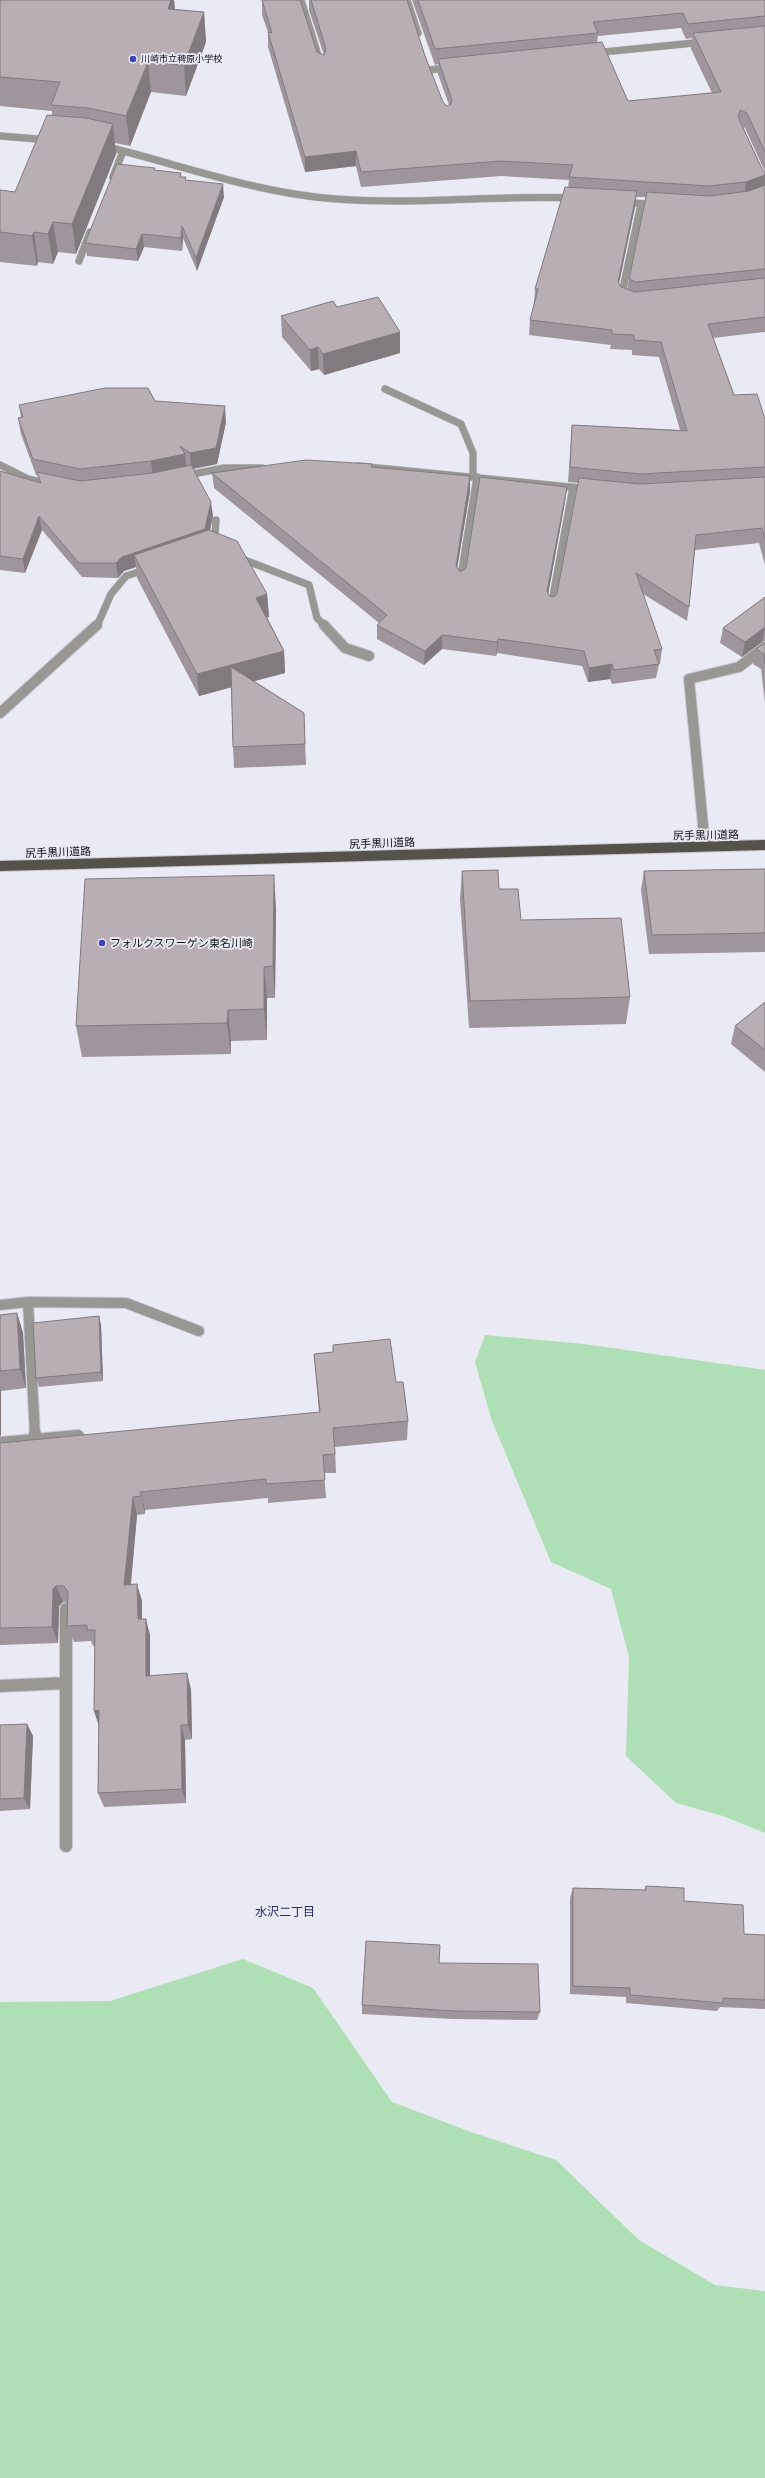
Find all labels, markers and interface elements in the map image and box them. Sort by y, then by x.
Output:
place label: 川崎市立稗原小学校 [141,53,222,64]
marker: 川崎市立稗原小学校 [128,54,138,64]
street label: 尻手黒川道路 [673,827,739,842]
street label: 尻手黒川道路 [349,835,415,850]
street label: 尻手黒川道路 [25,844,91,859]
place label: フォルクスワーゲン東名川崎 [110,936,253,949]
marker: フォルクスワーゲン東名川崎 [97,938,107,948]
district label: 水沢二丁目 [255,1904,315,1918]

